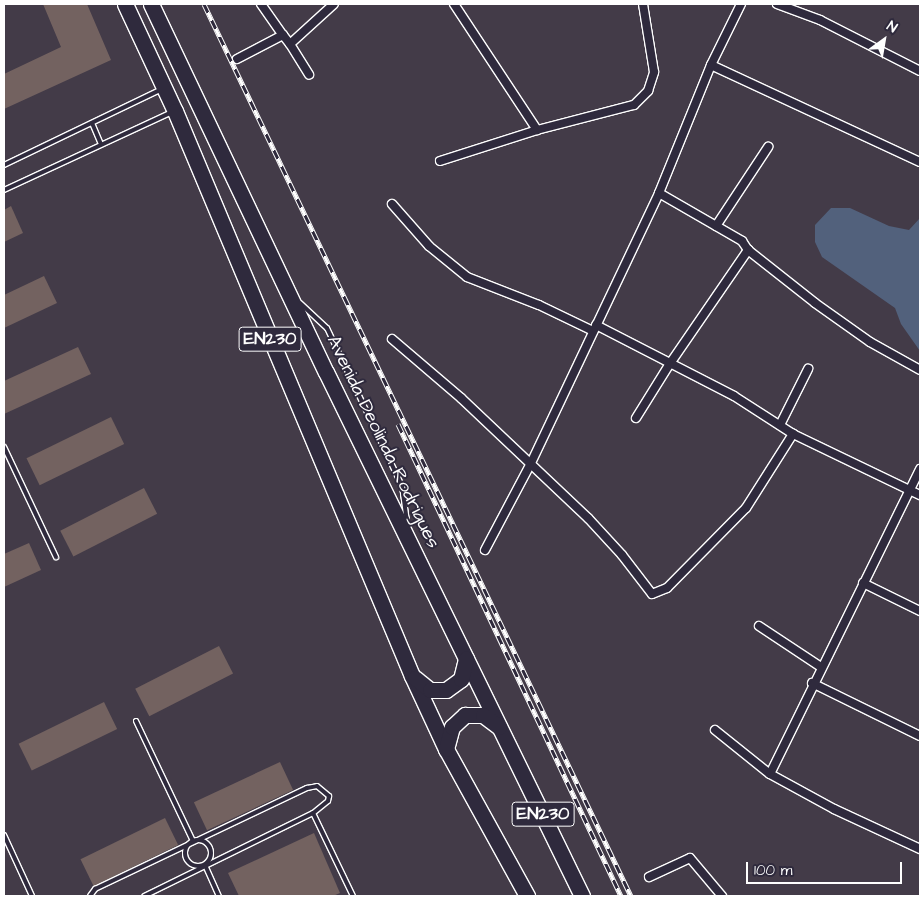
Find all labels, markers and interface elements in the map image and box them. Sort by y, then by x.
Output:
north arrow [859,15,909,65]
text: N [883,16,901,38]
road number: EN230 [238,324,302,354]
street label: Avenida Deolinda Rodrigues [321,332,445,552]
road number: EN230 [510,799,576,830]
scale bar [749,852,905,884]
text: 100 m [754,860,793,881]

